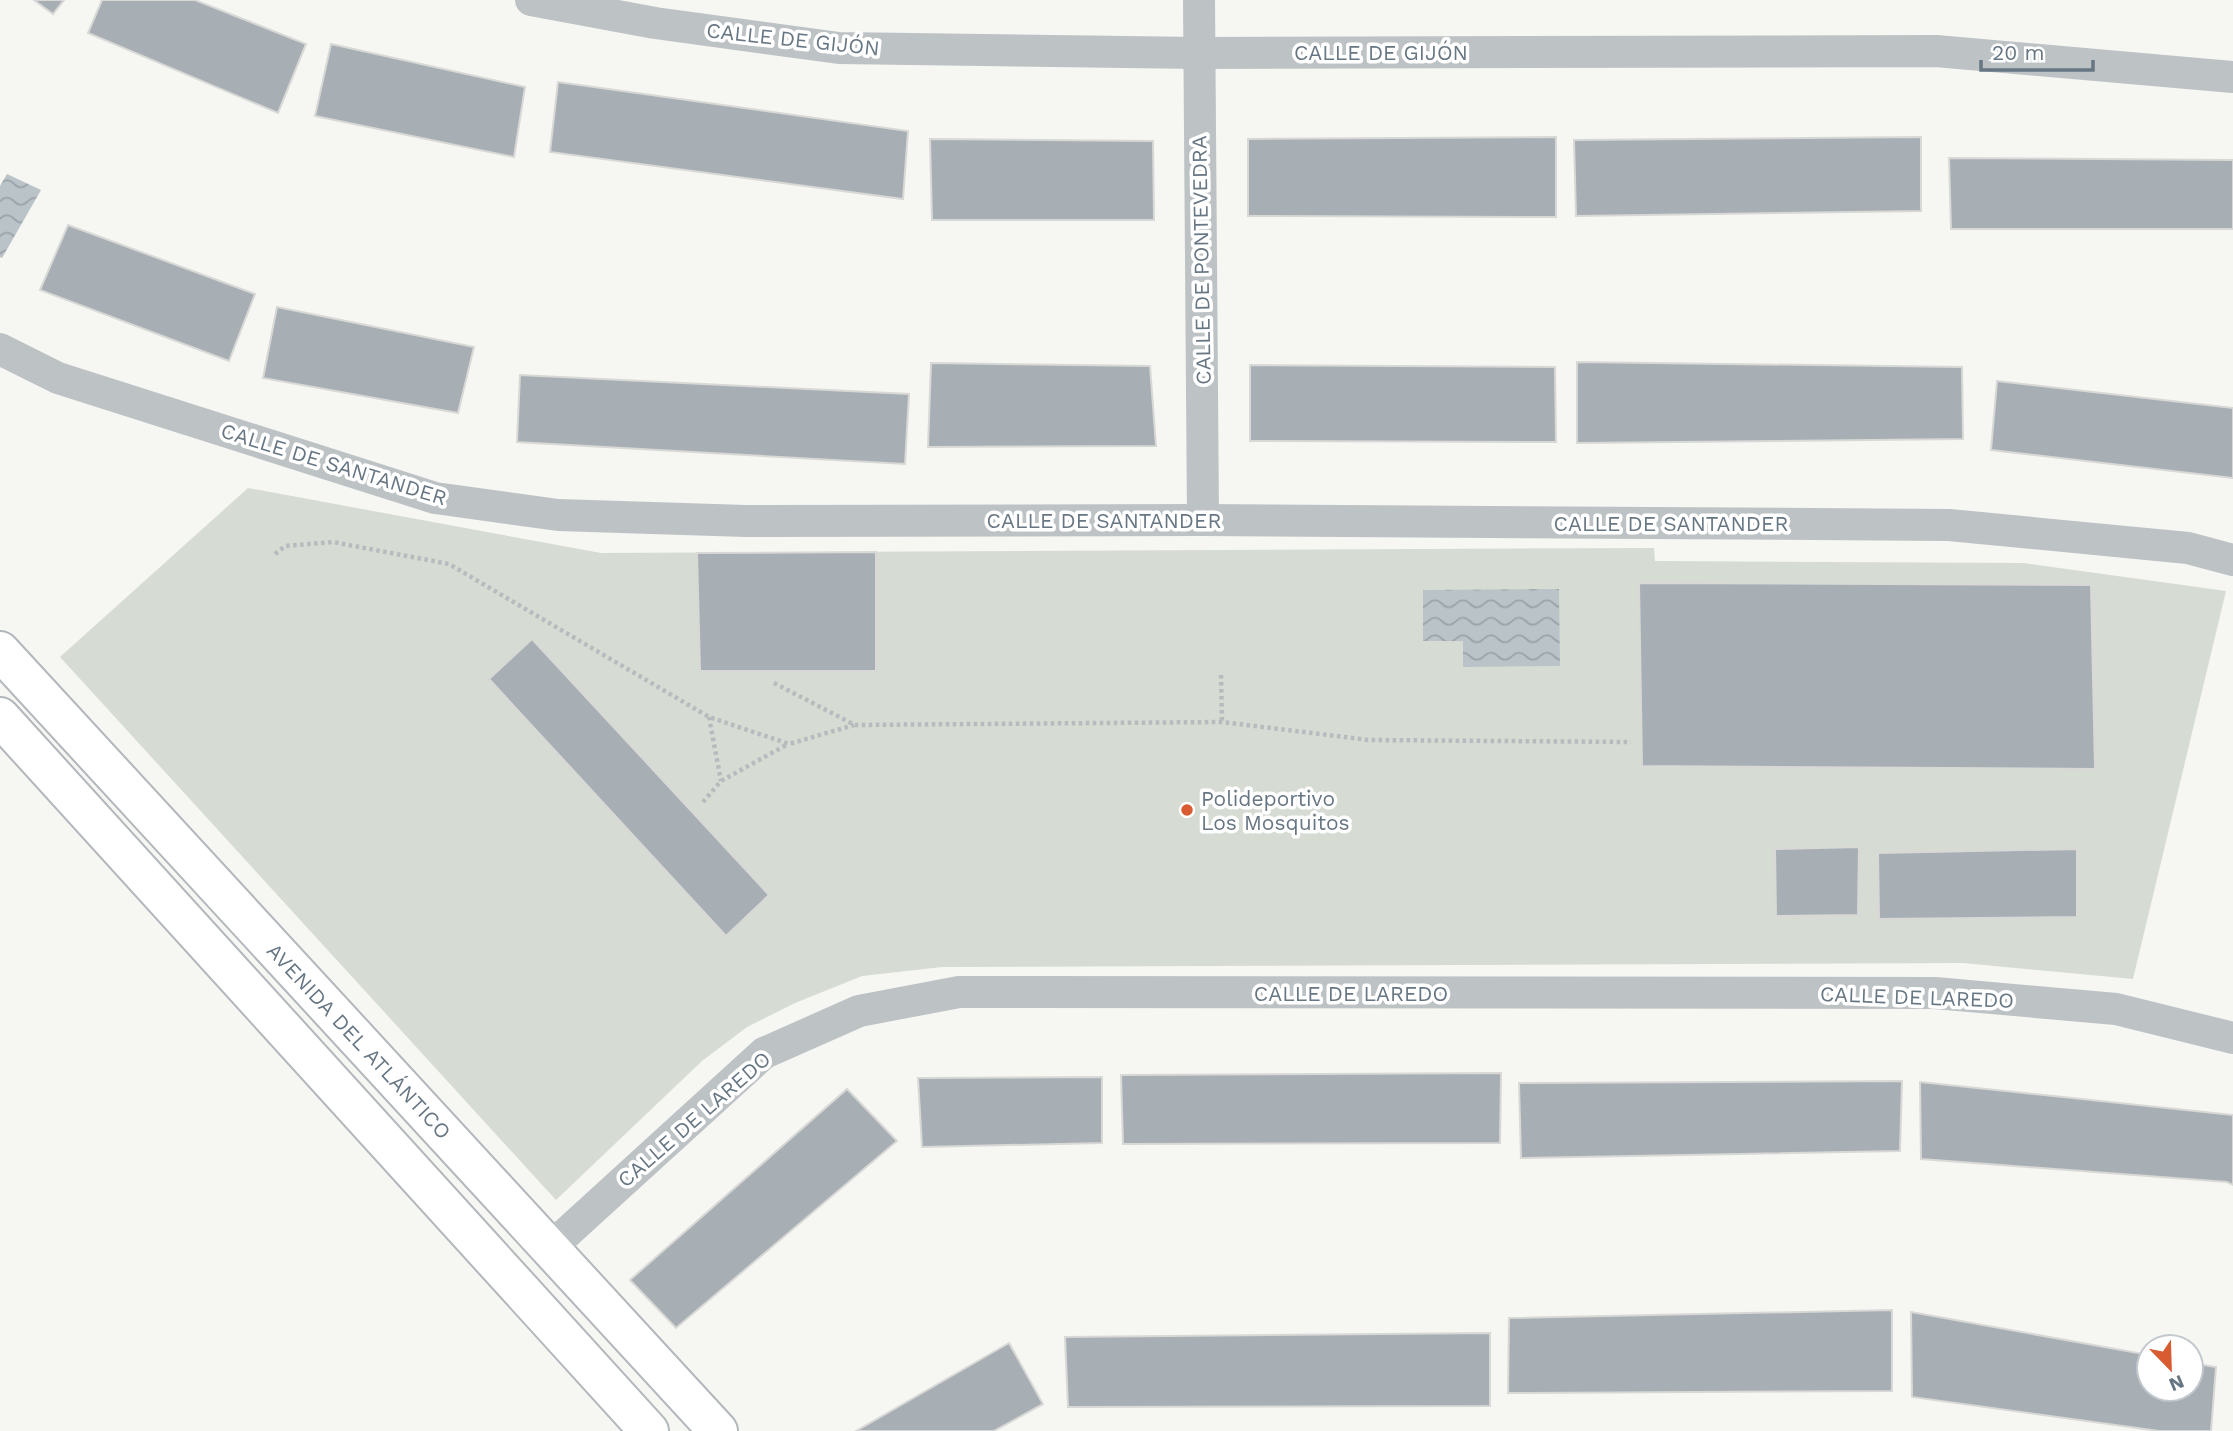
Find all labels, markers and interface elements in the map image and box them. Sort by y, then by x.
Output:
street label: CALLE DE GIJÓN [705,17,881,61]
scale bar [1981,28,2093,72]
street label: CALLE DE GIJÓN [1294,40,1468,65]
text: 20 m [1992,40,2044,65]
street label: CALLE DE PONTEVEDRA [1186,135,1216,385]
street label: CALLE DE SANTANDER [218,418,450,510]
street label: CALLE DE SANTANDER [987,508,1221,533]
street label: CALLE DE SANTANDER [1554,511,1788,536]
place label: Polideportivo Los Mosquitos [1201,786,1350,835]
marker: Polideportivo Los Mosquitos [1179,802,1195,818]
street label: AVENIDA DEL ATLÁNTICO [262,938,456,1144]
street label: CALLE DE LAREDO [1254,981,1448,1006]
street label: CALLE DE LAREDO [1819,981,2015,1013]
street label: CALLE DE LAREDO [612,1046,776,1192]
north arrow [2135,1333,2205,1403]
text: N [2165,1370,2187,1397]

